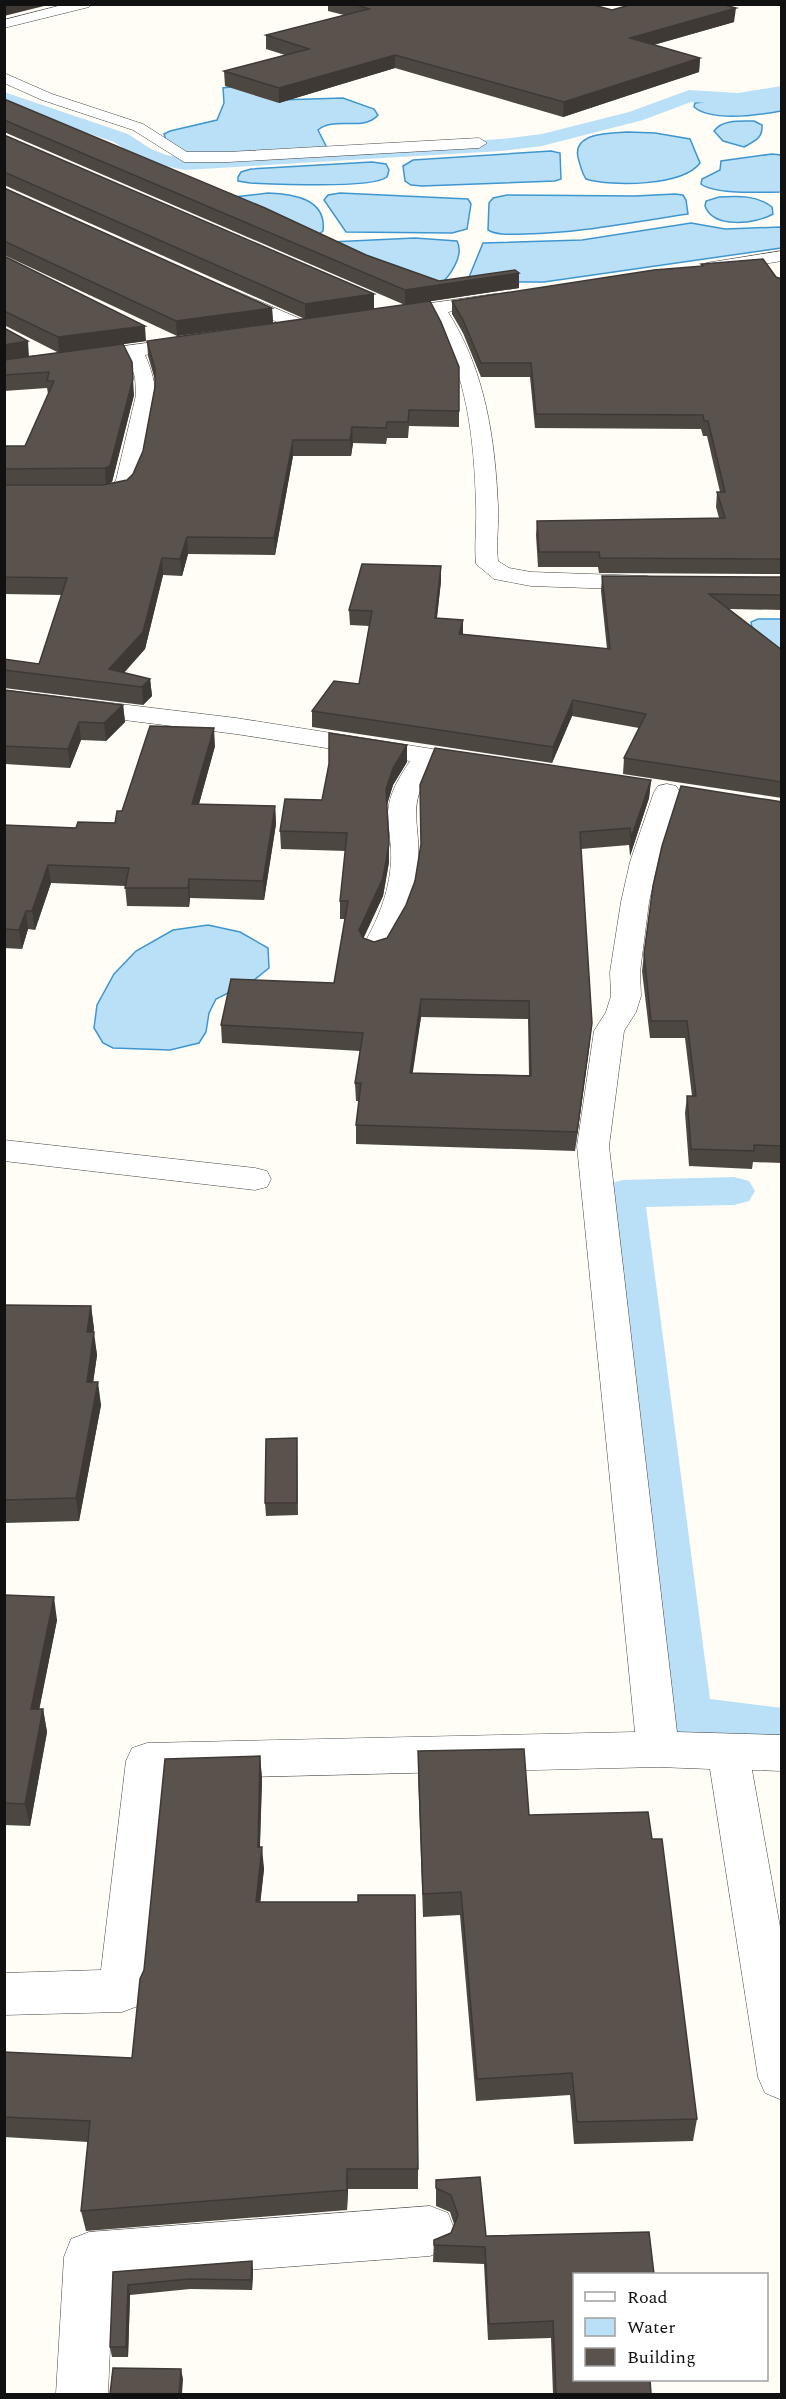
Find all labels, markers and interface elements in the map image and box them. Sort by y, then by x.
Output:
legend [573,2273,768,2381]
text: Road [627,2284,668,2311]
text: Water [627,2314,675,2341]
text: Building [627,2344,696,2371]

